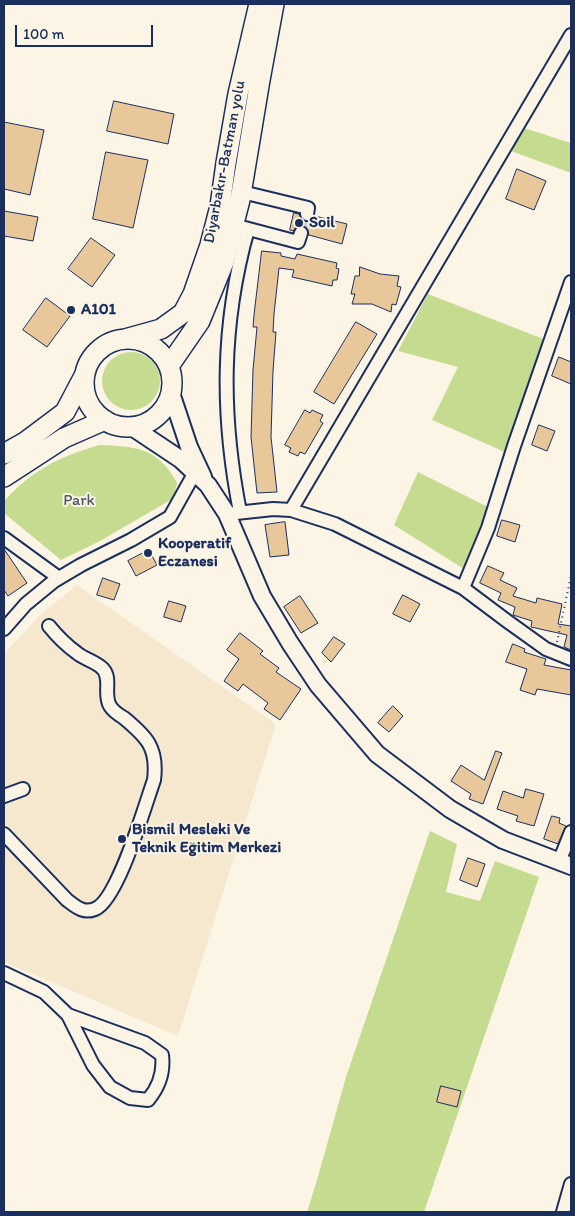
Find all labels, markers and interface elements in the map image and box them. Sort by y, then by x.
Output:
scale bar [18,15,155,47]
text: 100 m [23,25,64,43]
street label: Diyarbakır-Batman yolu [200,79,250,245]
place label: Soil [309,213,335,233]
marker: Soil [293,217,305,229]
place label: A101 [81,300,116,320]
marker: A101 [65,304,77,316]
park label: Park [63,491,95,511]
place label: Kooperatif Eczanesi [158,534,231,572]
marker: Kooperatif Eczanesi [142,547,154,559]
place label: Bismil Mesleki Ve Teknik Eğitim Merkezi [132,820,281,858]
marker: Bismil Mesleki Ve Teknik Eğitim Merkezi [116,833,128,845]

